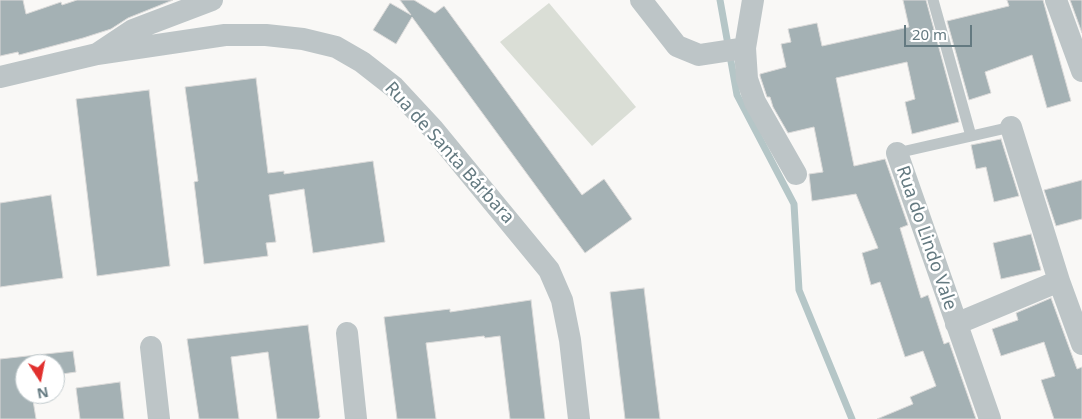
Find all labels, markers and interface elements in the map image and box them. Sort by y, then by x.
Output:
scale bar [907,15,974,47]
text: 20 m [912,24,947,44]
street label: Rua de Santa Bárbara [380,78,518,228]
street label: Rua do Lindo Vale [891,163,961,313]
north arrow [15,354,65,404]
text: N [35,383,50,404]

